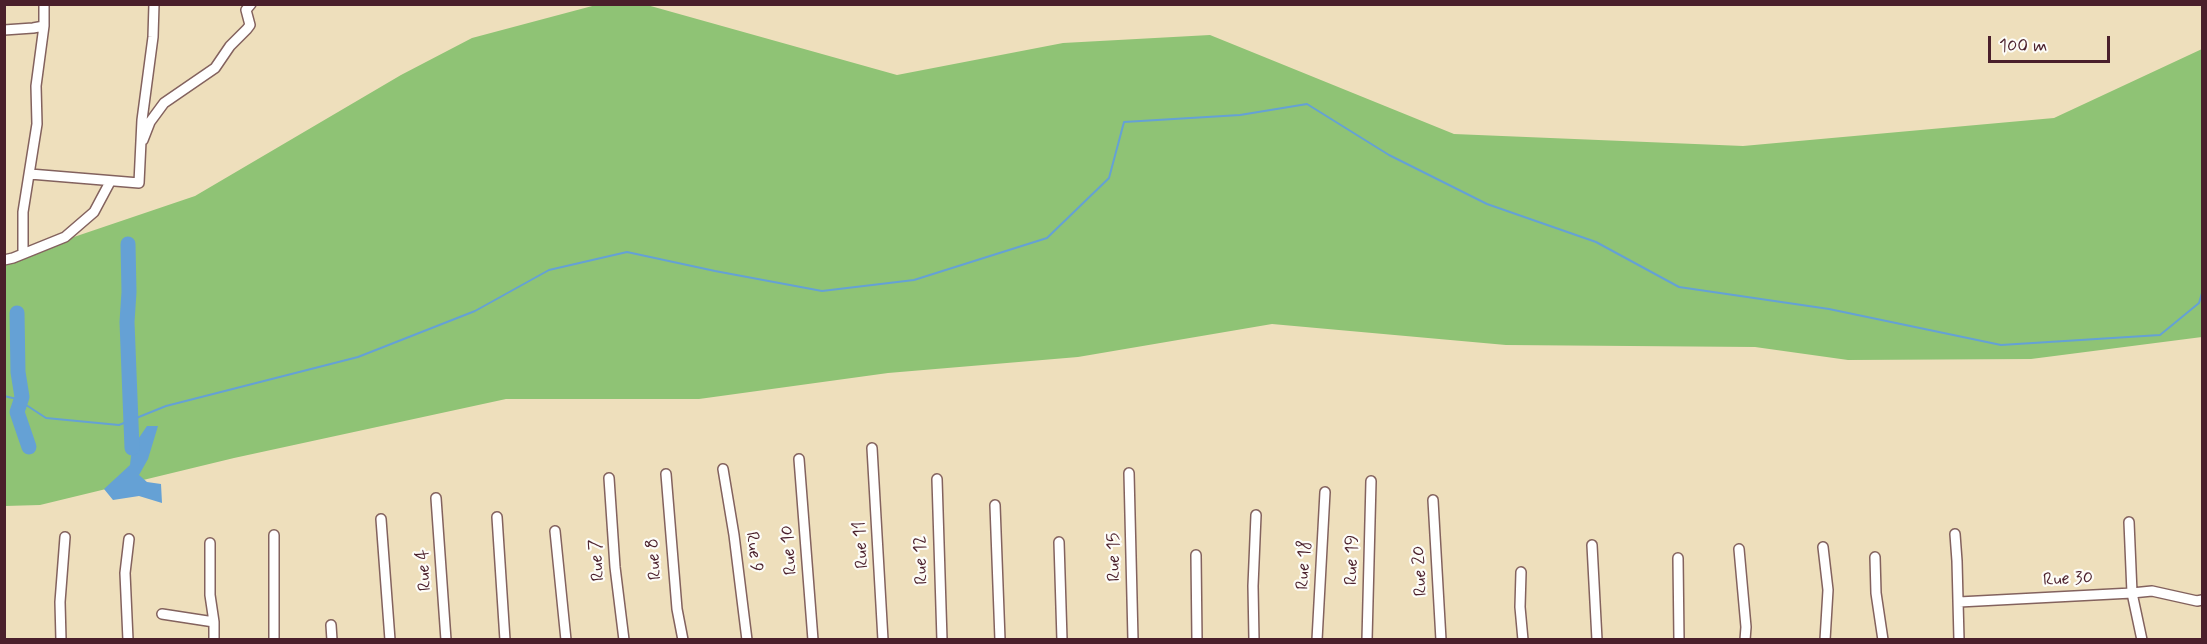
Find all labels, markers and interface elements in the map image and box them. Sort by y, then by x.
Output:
scale bar [1991,24,2112,62]
text: 100 m [1999,34,2047,58]
street label: Rue 11 [850,521,874,569]
street label: Rue 10 [777,524,803,576]
street label: Rue 9 [739,530,767,574]
street label: Rue 15 [1104,532,1126,582]
street label: Rue 12 [910,535,934,585]
street label: Rue 19 [1342,535,1364,585]
street label: Rue 8 [642,537,668,581]
street label: Rue 7 [585,538,611,582]
street label: Rue 18 [1293,540,1317,590]
street label: Rue 20 [1409,545,1433,597]
street label: Rue 4 [413,548,437,592]
street label: Rue 30 [2042,568,2094,592]

